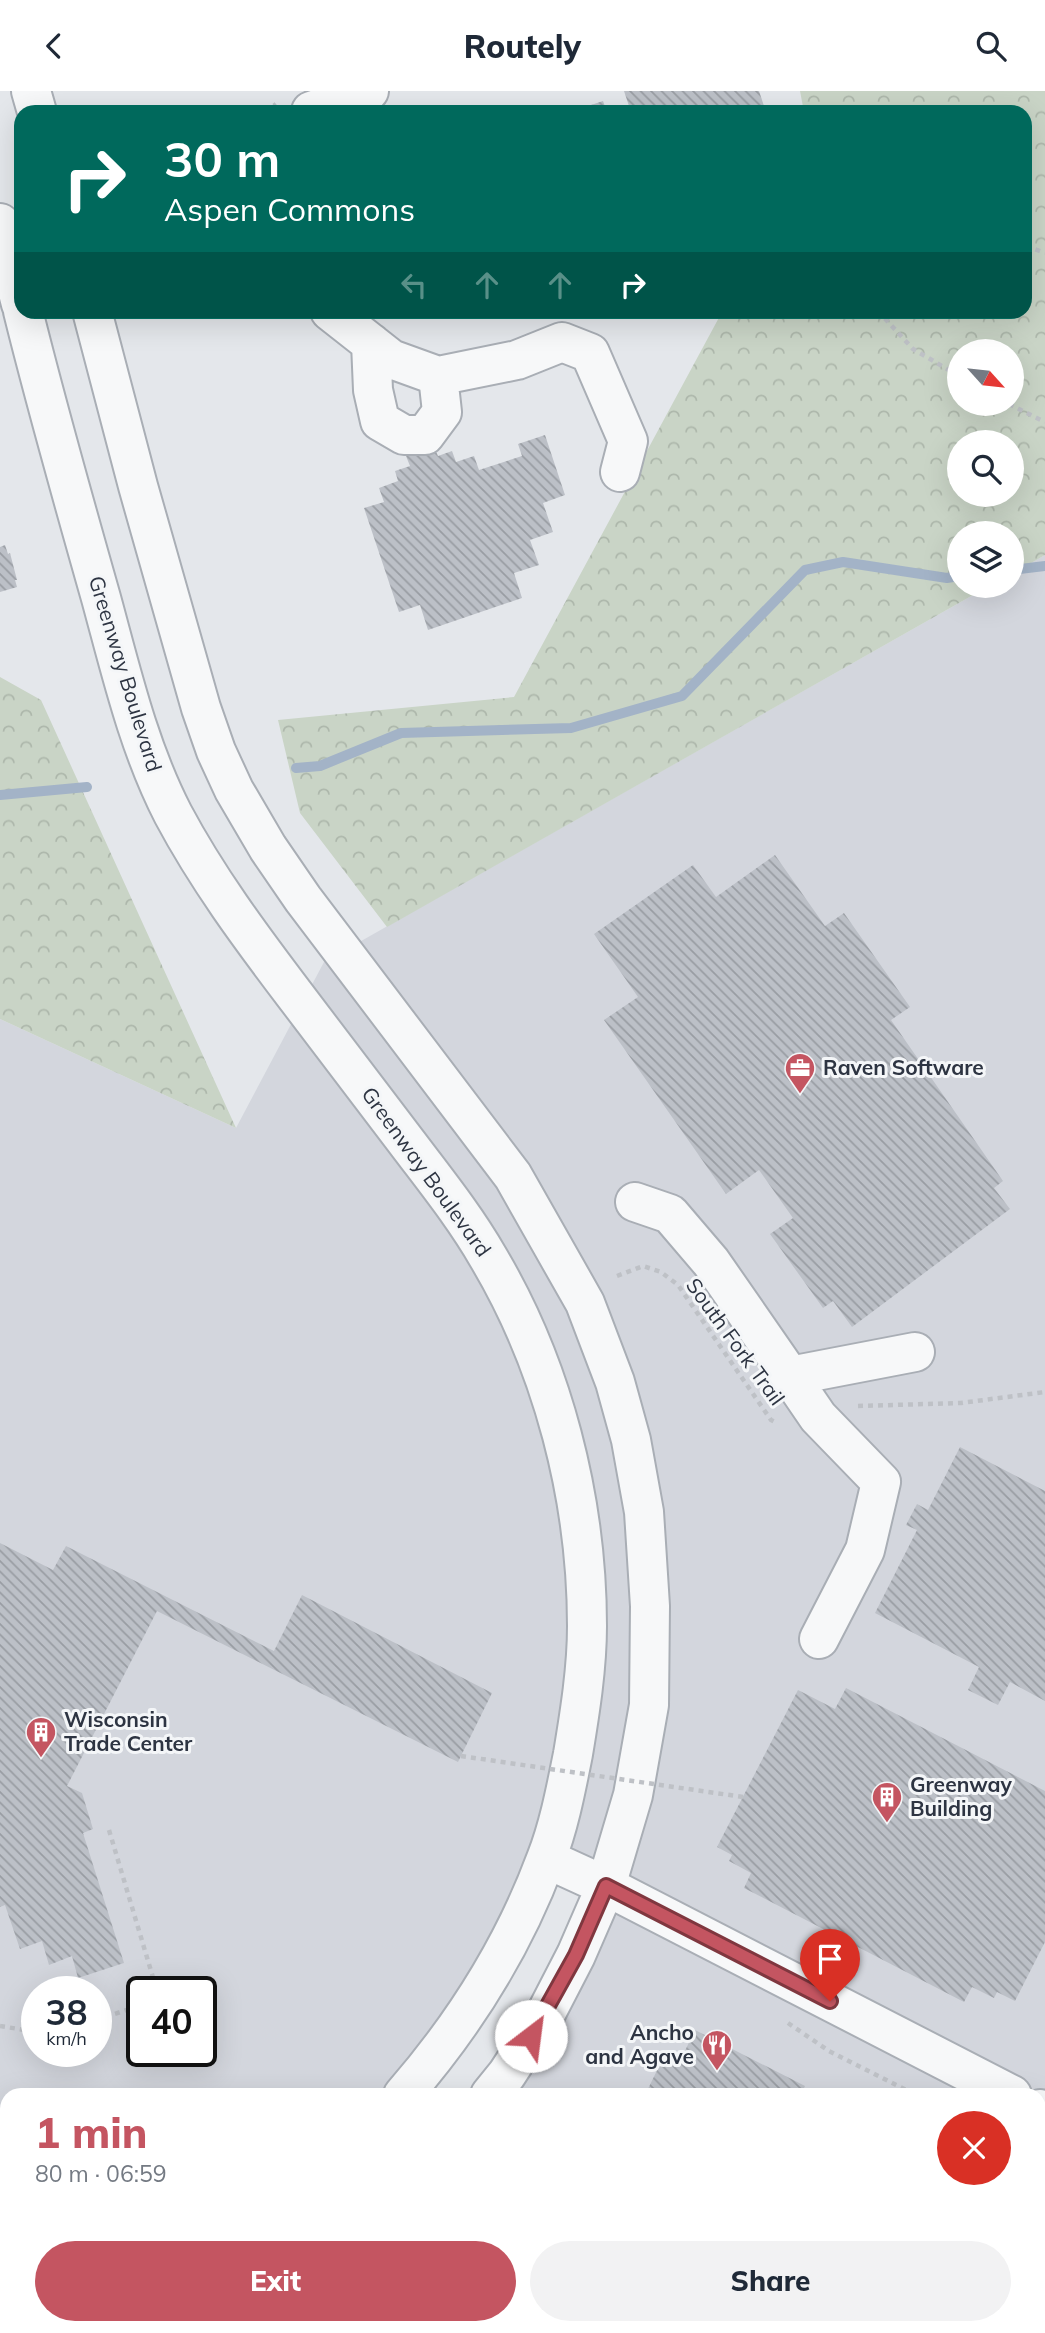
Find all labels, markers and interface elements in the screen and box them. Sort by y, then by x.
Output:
text: Routely [464,26,581,66]
icon: back [35,27,73,65]
icon: search [972,27,1010,65]
text: 30 m [164,128,280,189]
icon: right [49,133,140,224]
text: Aspen Commons [164,189,415,229]
icon: left [395,266,433,304]
icon: ahead [468,266,506,304]
icon: ahead [541,266,579,304]
icon: right [614,266,652,304]
north arrow [947,339,1024,417]
map controls [947,339,1024,598]
button: search [947,430,1024,507]
button: layers [947,521,1024,598]
street label: Greenway Boulevard [84,573,168,775]
office icon: Raven Software [783,1051,817,1095]
place label: Raven Software [823,1054,984,1080]
street label: Greenway Boulevard [357,1082,497,1261]
street label: South Fork Trail [681,1273,791,1410]
place label: Wisconsin Trade Center [64,1706,193,1756]
building icon: Wisconsin Trade Center [24,1715,58,1759]
place label: Greenway Building [910,1771,1012,1821]
building icon: Greenway Building [870,1780,904,1824]
pin [800,1929,860,2001]
icon: arrive [811,1940,849,1978]
speed limit sign: 40 [126,1976,217,2067]
text: 38 [45,1990,88,2034]
position arrow [494,1999,568,2073]
place label: Ancho and Agave [585,2019,694,2069]
text: km/h [46,2027,87,2050]
restaurant icon: Ancho and Agave [700,2028,734,2072]
text: 1 min [35,2106,148,2159]
button: close [937,2111,1011,2185]
text: 80 m · 06:59 [35,2159,167,2188]
button: Exit [35,2241,516,2321]
button: Share [530,2241,1011,2321]

